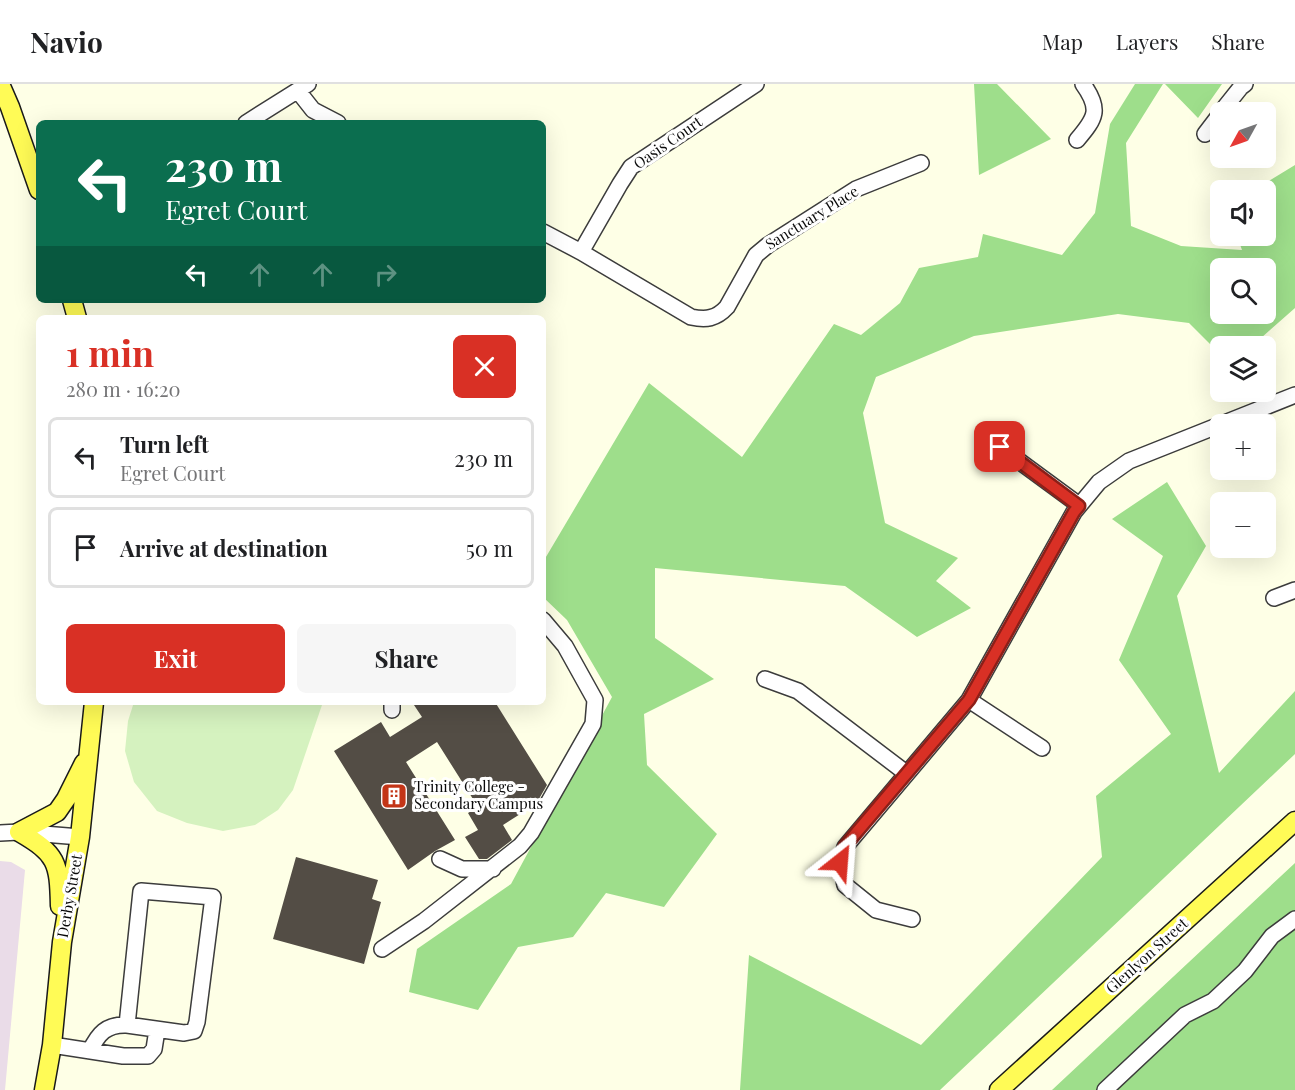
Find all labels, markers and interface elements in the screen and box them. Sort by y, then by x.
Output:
text: Navio [30,23,103,60]
text: Map [1042,27,1083,55]
text: Layers [1116,27,1178,55]
text: Share [1211,27,1265,55]
north arrow [1210,102,1276,168]
map controls [1210,102,1276,558]
street label: Oasis Court [629,111,706,173]
text: 230 m [165,137,282,193]
icon: left [66,144,144,222]
button: sound [1210,180,1276,246]
street label: Sanctuary Place [761,181,862,254]
text: Egret Court [165,191,307,227]
icon: left [180,258,213,291]
icon: ahead [243,258,276,291]
icon: ahead [306,258,339,291]
icon: right [369,258,402,291]
button: search [1210,258,1276,324]
text: 1 min [66,328,154,376]
button: close [453,335,516,398]
button: layers [1210,336,1276,402]
text: 280 m · 16:20 [66,375,181,402]
button: + [1210,414,1276,480]
pin [974,421,1025,472]
text: Turn left [120,429,209,459]
icon: arrive [983,430,1016,463]
icon: left [69,441,102,474]
text: 230 m [454,443,513,473]
text: Egret Court [120,459,225,486]
button: − [1210,492,1276,558]
icon: arrive [69,531,102,564]
text: Arrive at destination [120,533,328,563]
text: 50 m [466,533,513,563]
button: Exit [66,624,285,693]
button: Share [297,624,516,693]
place label: Trinity College - Secondary Campus [414,776,543,813]
building icon: Trinity College - Secondary Campus [379,781,409,811]
position arrow [808,830,872,894]
street label: Derby Street [52,852,86,939]
street label: Glenlyon Street [1101,913,1192,998]

